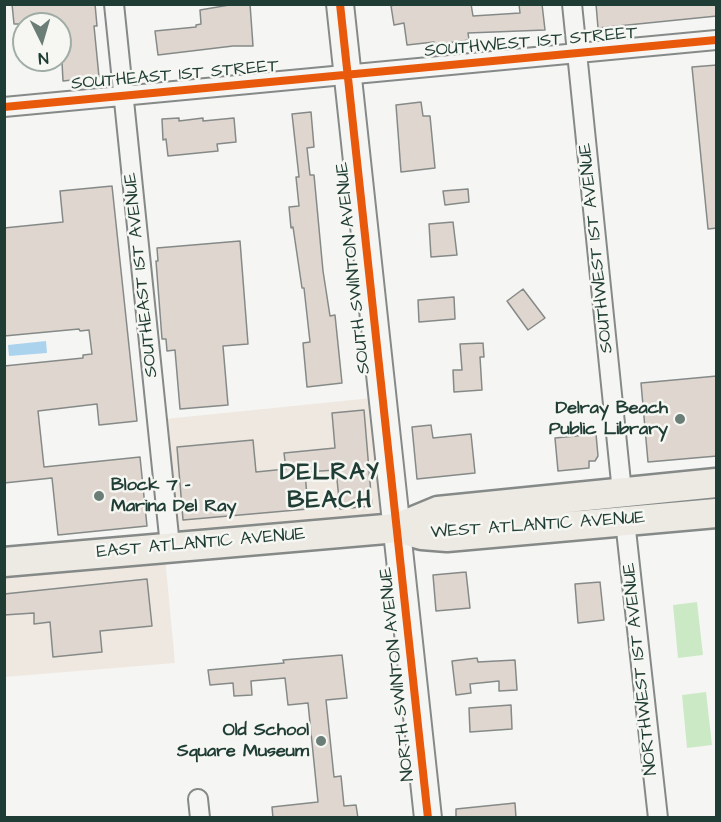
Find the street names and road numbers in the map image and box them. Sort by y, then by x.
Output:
street label: SOUTHWEST 1ST STREET [424,23,638,63]
street label: SOUTHEAST 1ST STREET [70,56,280,96]
street label: SOUTHWEST 1ST AVENUE [575,142,619,354]
street label: SOUTH SWINTON AVENUE [332,161,376,375]
street label: SOUTHEAST 1ST AVENUE [121,172,163,378]
street label: WEST ATLANTIC AVENUE [430,508,646,544]
street label: EAST ATLANTIC AVENUE [96,524,306,564]
street label: NORTHWEST 1ST AVENUE [619,562,663,776]
street label: NORTH SWINTON AVENUE [376,566,420,782]

